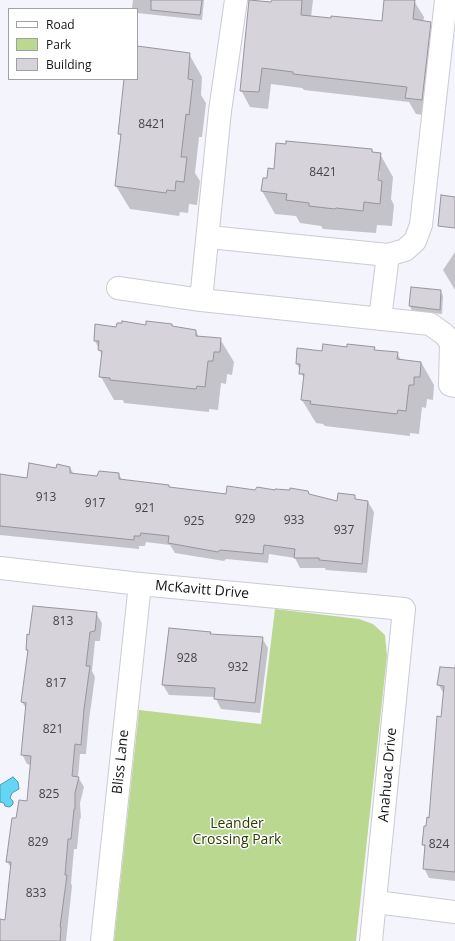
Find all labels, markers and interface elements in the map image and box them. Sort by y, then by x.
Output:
legend [8,8,138,80]
text: Road [46,16,75,33]
text: Park [46,36,71,53]
text: Building [46,56,91,73]
house number: 8421 [138,118,166,132]
house number: 8421 [309,166,337,180]
house number: 913 [36,491,56,505]
house number: 917 [85,497,105,511]
house number: 921 [135,502,155,516]
house number: 929 [235,513,255,527]
house number: 933 [284,514,304,528]
house number: 925 [184,515,204,529]
house number: 937 [334,524,354,538]
street label: McKavitt Drive [154,578,250,602]
house number: 813 [53,615,73,629]
house number: 928 [177,652,197,666]
house number: 932 [228,661,248,675]
house number: 817 [46,677,66,691]
house number: 821 [43,723,63,737]
street label: Anahuac Drive [376,727,400,823]
street label: Bliss Lane [109,729,133,795]
house number: 825 [39,788,59,802]
park label: Leander Crossing Park [193,816,281,848]
house number: 829 [28,836,48,850]
house number: 824 [429,838,449,852]
house number: 833 [26,887,46,901]

